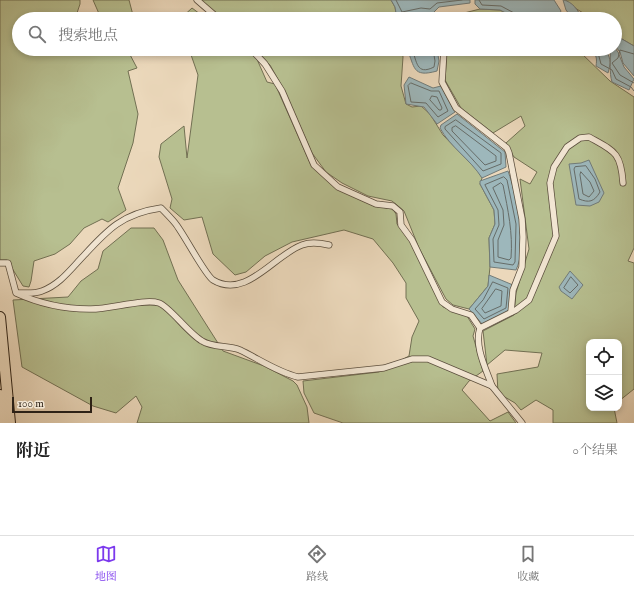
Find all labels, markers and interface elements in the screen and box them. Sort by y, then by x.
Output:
search box [12,12,622,56]
icon: search [26,23,48,45]
text: 搜索地点 [58,26,118,45]
map controls [586,339,622,411]
button: locate [586,339,622,375]
button: layers [586,375,622,411]
scale bar [12,395,92,414]
text: 100 m [18,397,44,411]
text: 附近 [16,441,50,462]
text: 0个结果 [573,442,618,459]
tab: 地图 [95,543,117,584]
tab: 路线 [306,543,328,584]
tab: 收藏 [517,543,539,584]

